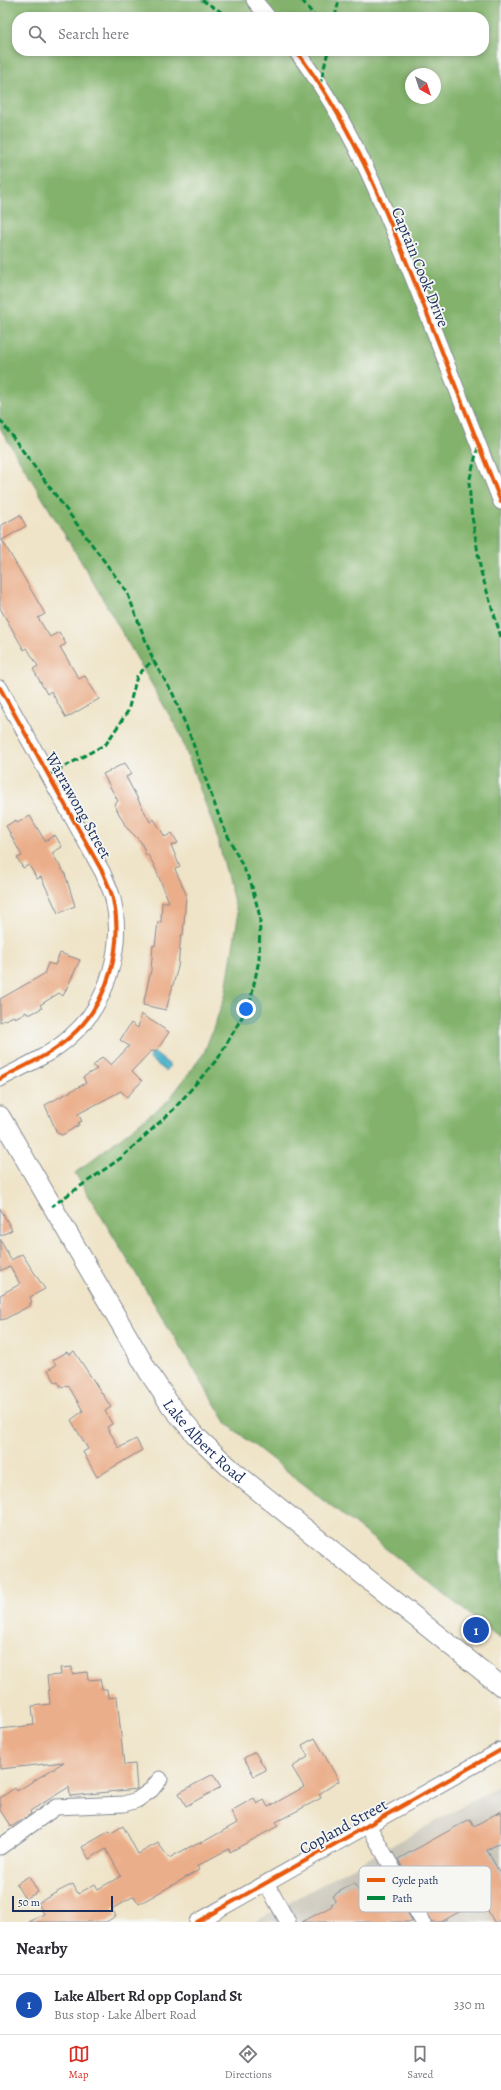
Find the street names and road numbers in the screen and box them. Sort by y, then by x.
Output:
street label: Captain Cook Drive [386,204,454,331]
street label: Warrawong Street [39,747,117,863]
street label: Lake Albert Road [157,1395,250,1489]
street label: Copland Street [296,1794,391,1860]

